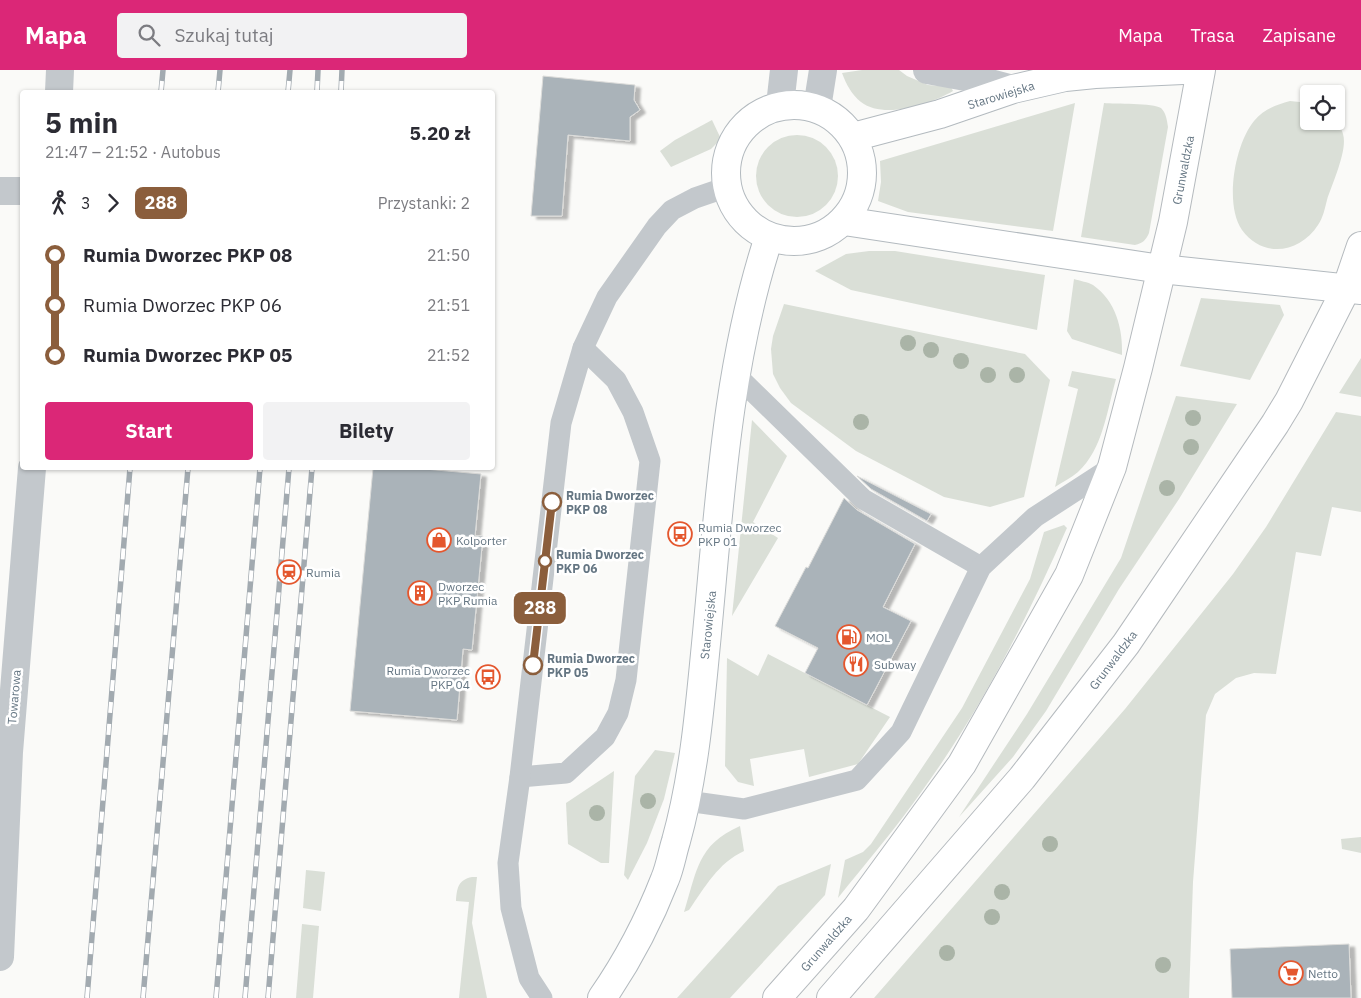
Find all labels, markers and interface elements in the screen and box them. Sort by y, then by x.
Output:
search box [117,13,467,58]
text: Mapa [25,19,87,51]
icon: search [135,21,163,49]
text: Szukaj tutaj [175,23,274,47]
text: Mapa [1118,24,1163,47]
text: Trasa [1191,24,1235,47]
text: Zapisane [1263,24,1336,47]
street label: Starowiejska [966,78,1037,112]
map controls [1300,85,1345,130]
button: locate [1300,85,1345,130]
text: 5 min [45,104,118,141]
text: 5.20 zł [410,121,470,145]
street label: Grunwaldzka [1169,133,1197,206]
text: 21:47 – 21:52 · Autobus [45,142,221,162]
icon: walk [45,189,73,217]
icon: forward [99,189,127,217]
text: 288 [145,191,177,214]
text: 3 [81,193,91,213]
text: Przystanki: 2 [378,193,470,213]
text: Rumia Dworzec PKP 08 [83,243,292,267]
text: 21:50 [427,245,470,265]
text: Rumia Dworzec PKP 06 [83,293,282,317]
text: 21:51 [427,295,470,315]
text: Rumia Dworzec PKP 05 [83,343,292,367]
text: 21:52 [427,345,470,365]
button: Start [45,402,253,460]
button: Bilety [263,402,470,460]
place label: Rumia Dworzec PKP 08 [566,488,654,517]
marker: Rumia Dworzec PKP 08 [542,492,562,512]
place label: Rumia Dworzec PKP 01 [698,520,782,549]
bus stop icon: Rumia Dworzec PKP 01 [667,521,693,547]
shop icon: Kolporter [426,527,452,553]
place label: Kolporter [456,533,507,548]
place label: Rumia Dworzec PKP 06 [556,547,644,576]
marker: Rumia Dworzec PKP 06 [538,554,552,568]
station icon: Rumia [276,559,302,585]
place label: Rumia [306,565,341,580]
place label: Dworzec PKP Rumia [438,579,498,608]
building icon: Dworzec PKP Rumia [407,580,433,606]
street label: Starowiejska [697,589,719,660]
line badge: 288 [511,592,569,624]
text: 288 [524,596,556,619]
fuel station icon: MOL [836,624,862,650]
street label: Grunwaldzka [1086,627,1140,693]
place label: MOL [866,630,890,645]
place label: Rumia Dworzec PKP 05 [547,651,635,680]
restaurant icon: Subway [843,651,869,677]
marker: Rumia Dworzec PKP 05 [523,655,543,675]
place label: Subway [874,657,916,672]
place label: Rumia Dworzec PKP 04 [386,663,470,692]
bus stop icon: Rumia Dworzec PKP 04 [475,664,501,690]
street label: Towarowa [4,668,24,725]
street label: Grunwaldzka [797,911,855,974]
supermarket icon: Netto [1278,960,1304,986]
place label: Netto [1308,966,1338,981]

